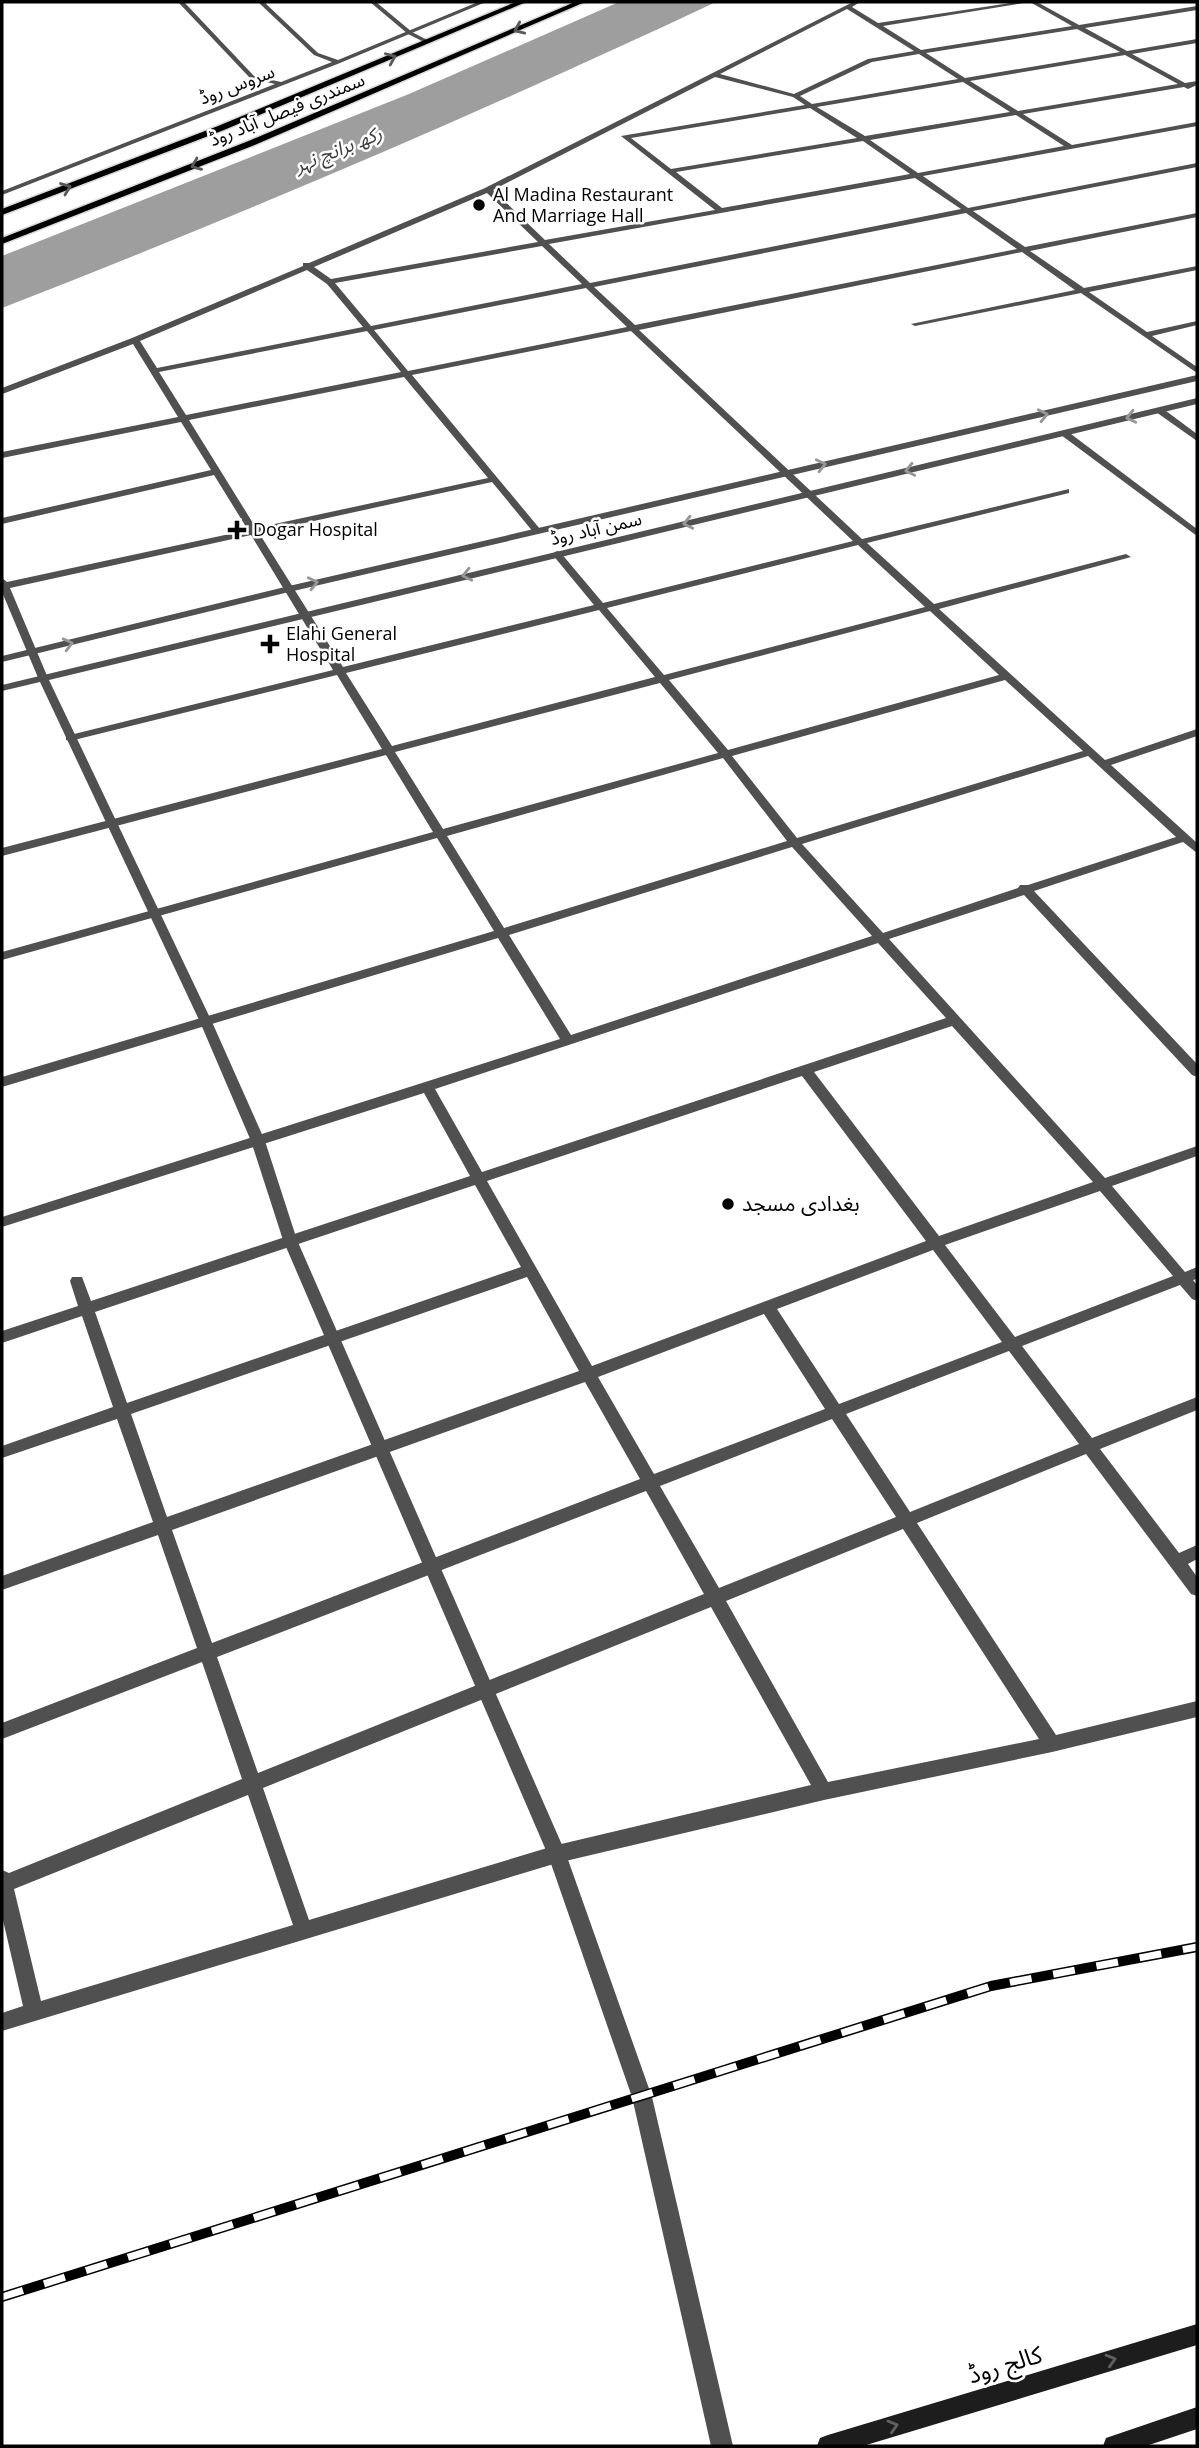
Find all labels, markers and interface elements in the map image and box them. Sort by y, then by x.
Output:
one-way arrow [514,21,526,35]
one-way arrow [383,52,396,66]
street label: سروس روڈ [195,59,278,109]
street label: سمندری فیصل آباد روڈ [205,67,368,151]
water label: رکھ برانچ نہر [289,120,386,181]
one-way arrow [191,156,203,170]
place label: Al Madina Restaurant And Marriage Hall [493,182,673,227]
one-way arrow [59,183,71,197]
marker: Al Madina Restaurant And Marriage Hall [471,197,487,213]
one-way arrow [1037,408,1049,423]
one-way arrow [1125,409,1137,423]
one-way arrow [815,459,827,473]
one-way arrow [904,462,916,476]
street label: سمن آباد روڈ [548,506,644,550]
one-way arrow [682,515,694,529]
place label: Dogar Hospital [253,517,378,541]
marker: Dogar Hospital [227,520,247,540]
one-way arrow [461,567,473,582]
one-way arrow [307,577,319,592]
place label: Elahi General Hospital [286,621,397,666]
marker: Elahi General Hospital [260,634,280,654]
one-way arrow [62,638,74,652]
place label: بغدادی مسجد [742,1189,860,1217]
marker: بغدادی مسجد [720,1196,736,1212]
street label: کالج روڈ [963,2336,1047,2392]
one-way arrow [1105,2354,1117,2369]
one-way arrow [887,2420,899,2435]

